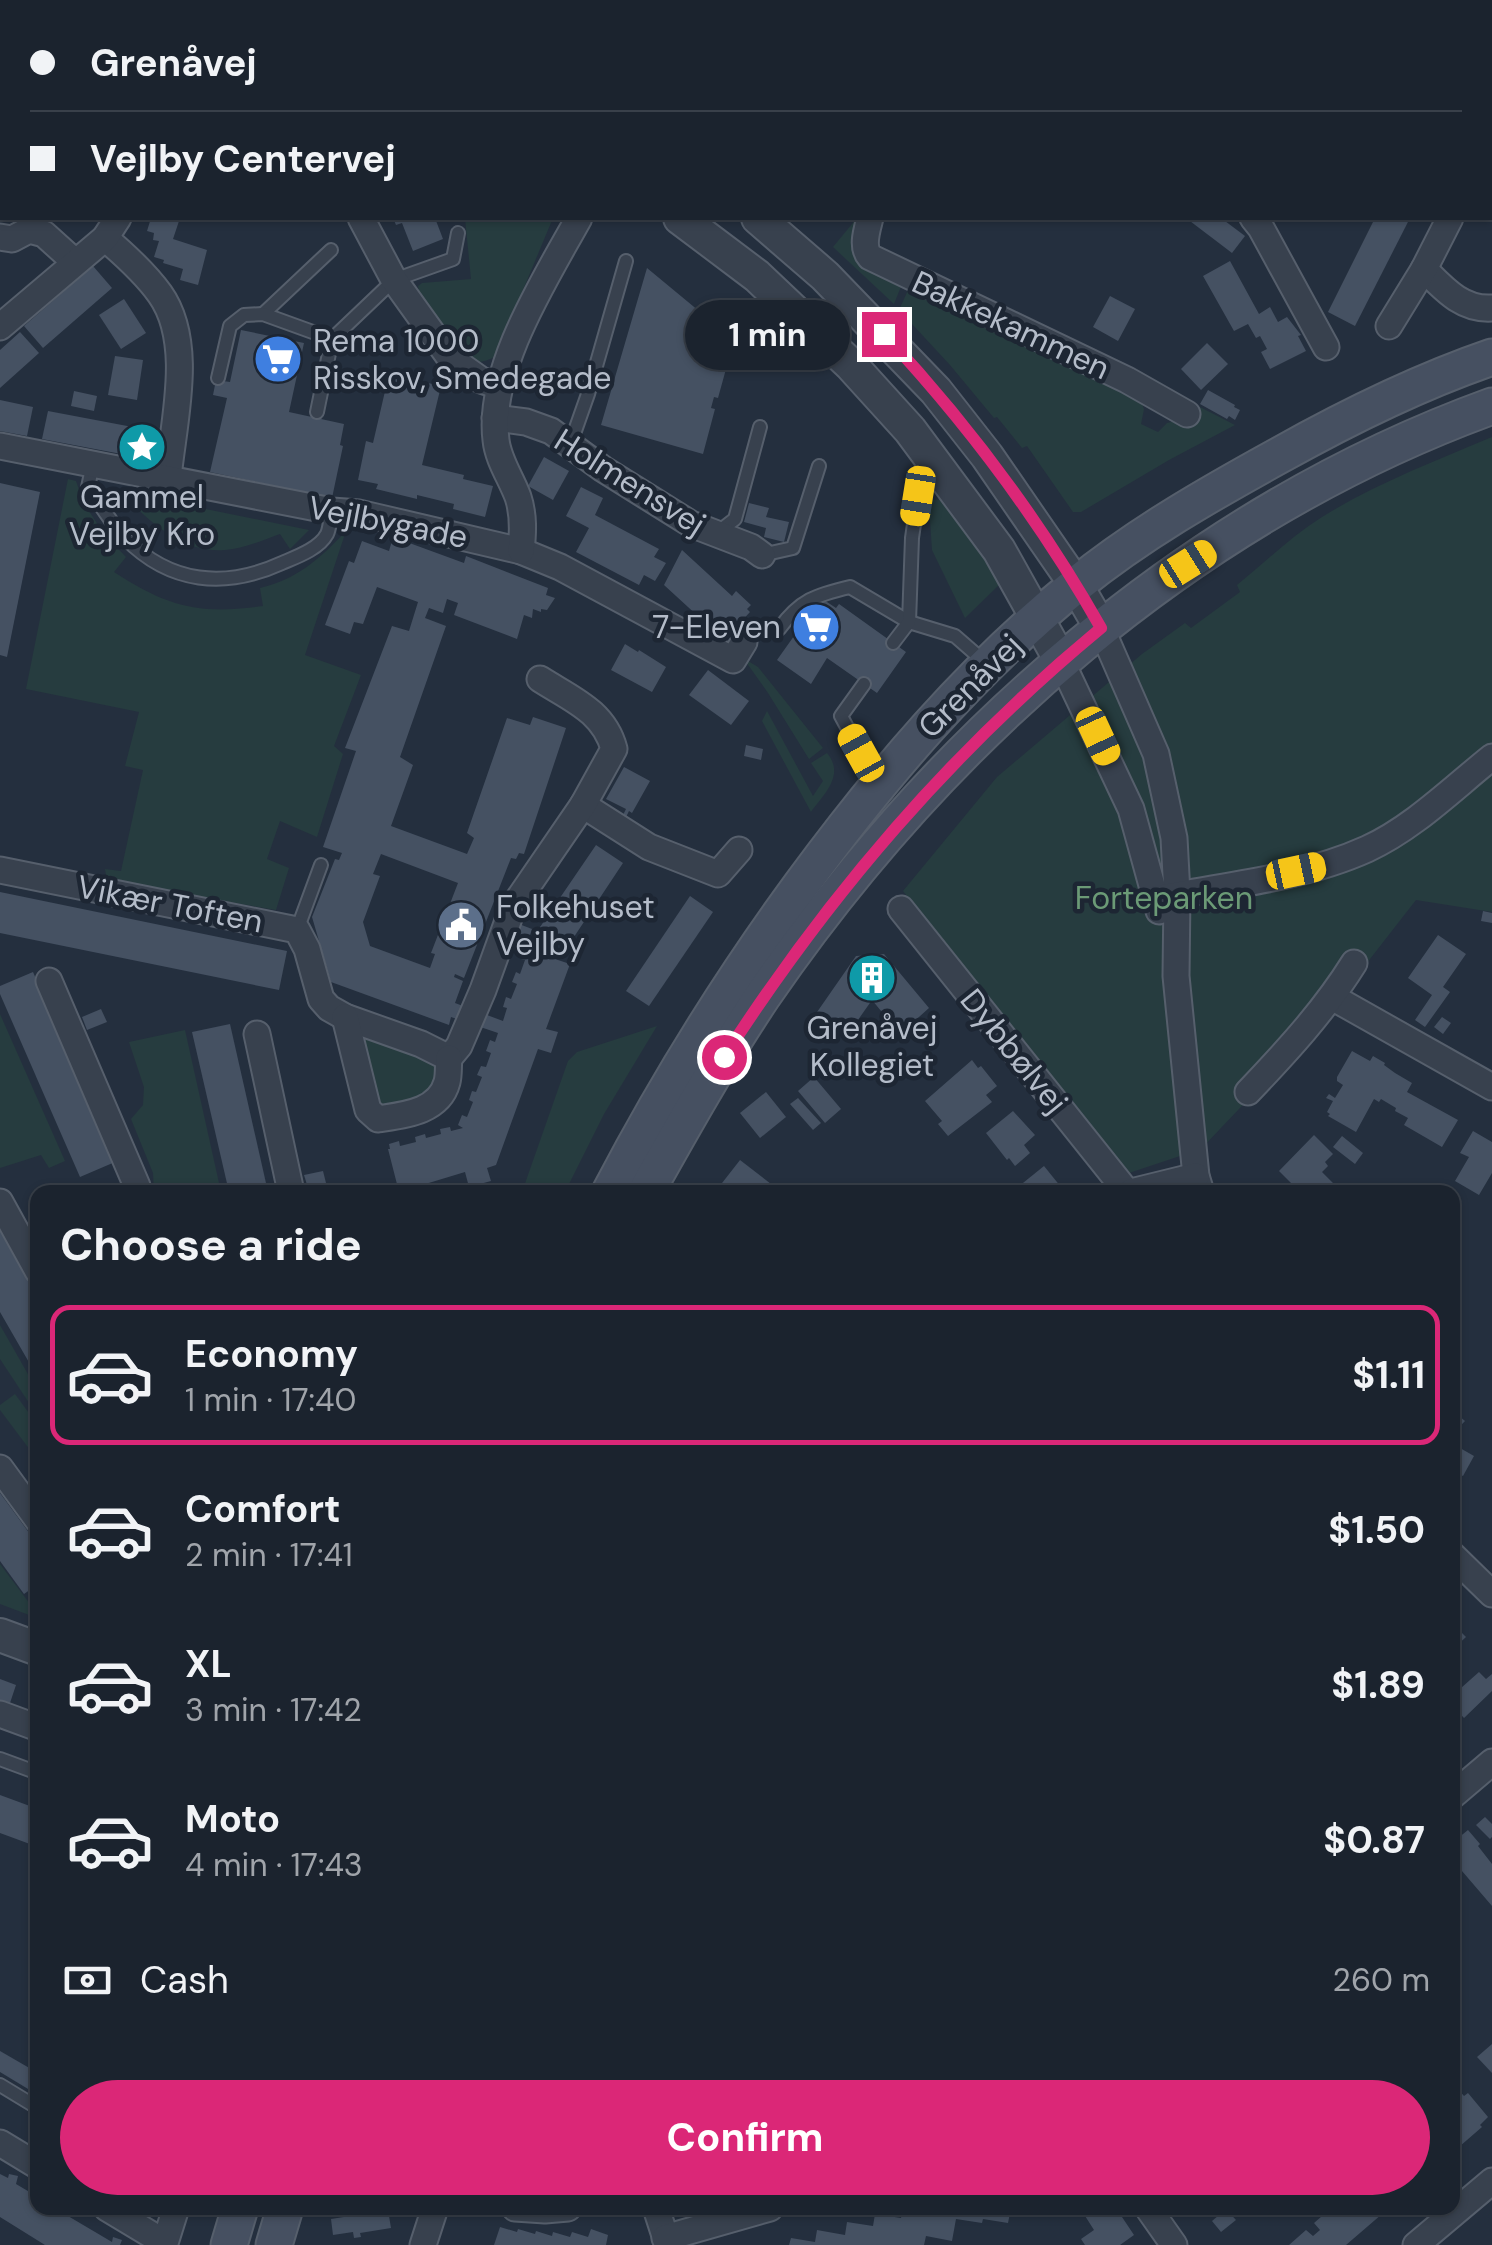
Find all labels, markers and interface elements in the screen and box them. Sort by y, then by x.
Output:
text: Grenåvej [90,38,257,88]
text: Vejlby Centervej [90,134,396,184]
street label: Bakkekammen [906,261,1116,389]
callout: 1 min [684,299,849,369]
route end [862,312,907,357]
text: 1 min [729,314,806,356]
place label: Rema 1000 Risskov, Smedegade [313,320,611,399]
supermarket icon: Rema 1000 Risskov, Smedegade [252,333,304,385]
street label: Holmensvej [547,419,713,545]
place icon: Gammel Vejlby Kro [116,421,168,473]
car [898,464,938,528]
place label: Gammel Vejlby Kro [69,476,215,555]
street label: Vejlbygade [305,486,471,558]
car [1155,535,1221,593]
supermarket icon: 7-Eleven [790,601,842,653]
place label: 7-Eleven [652,606,781,648]
street label: Grenåvej [909,625,1031,747]
car [1072,702,1124,770]
car [833,719,889,787]
car [1264,850,1328,892]
street label: Vikær Toften [74,865,266,943]
park label: Forteparken [1075,877,1253,919]
place label: Folkehuset Vejlby [496,886,655,965]
public building icon: Folkehuset Vejlby [435,899,487,951]
building icon: Grenåvej Kollegiet [846,952,898,1004]
street label: Dybbølvej [951,980,1077,1122]
place label: Grenåvej Kollegiet [807,1007,937,1086]
route start [702,1035,747,1080]
text: Choose a ride [60,1215,362,1274]
text: Economy [185,1329,358,1379]
icon: car [65,1330,155,1420]
text: $1.11 [1352,1350,1425,1400]
text: 1 min · 17:40 [185,1379,356,1421]
text: Comfort [185,1484,341,1534]
icon: car [65,1485,155,1575]
text: $1.50 [1328,1505,1425,1555]
text: 2 min · 17:41 [185,1534,353,1576]
text: XL [185,1639,232,1689]
icon: car [65,1640,155,1730]
text: $1.89 [1331,1660,1425,1710]
text: 3 min · 17:42 [185,1689,362,1731]
text: Moto [185,1794,280,1844]
icon: car [65,1795,155,1885]
text: $0.87 [1323,1815,1425,1865]
text: 4 min · 17:43 [185,1844,363,1886]
icon: cash [60,1953,115,2008]
text: Cash [140,1955,229,2005]
text: 260 m [1333,1959,1430,2001]
button: Confirm [60,2080,1430,2195]

